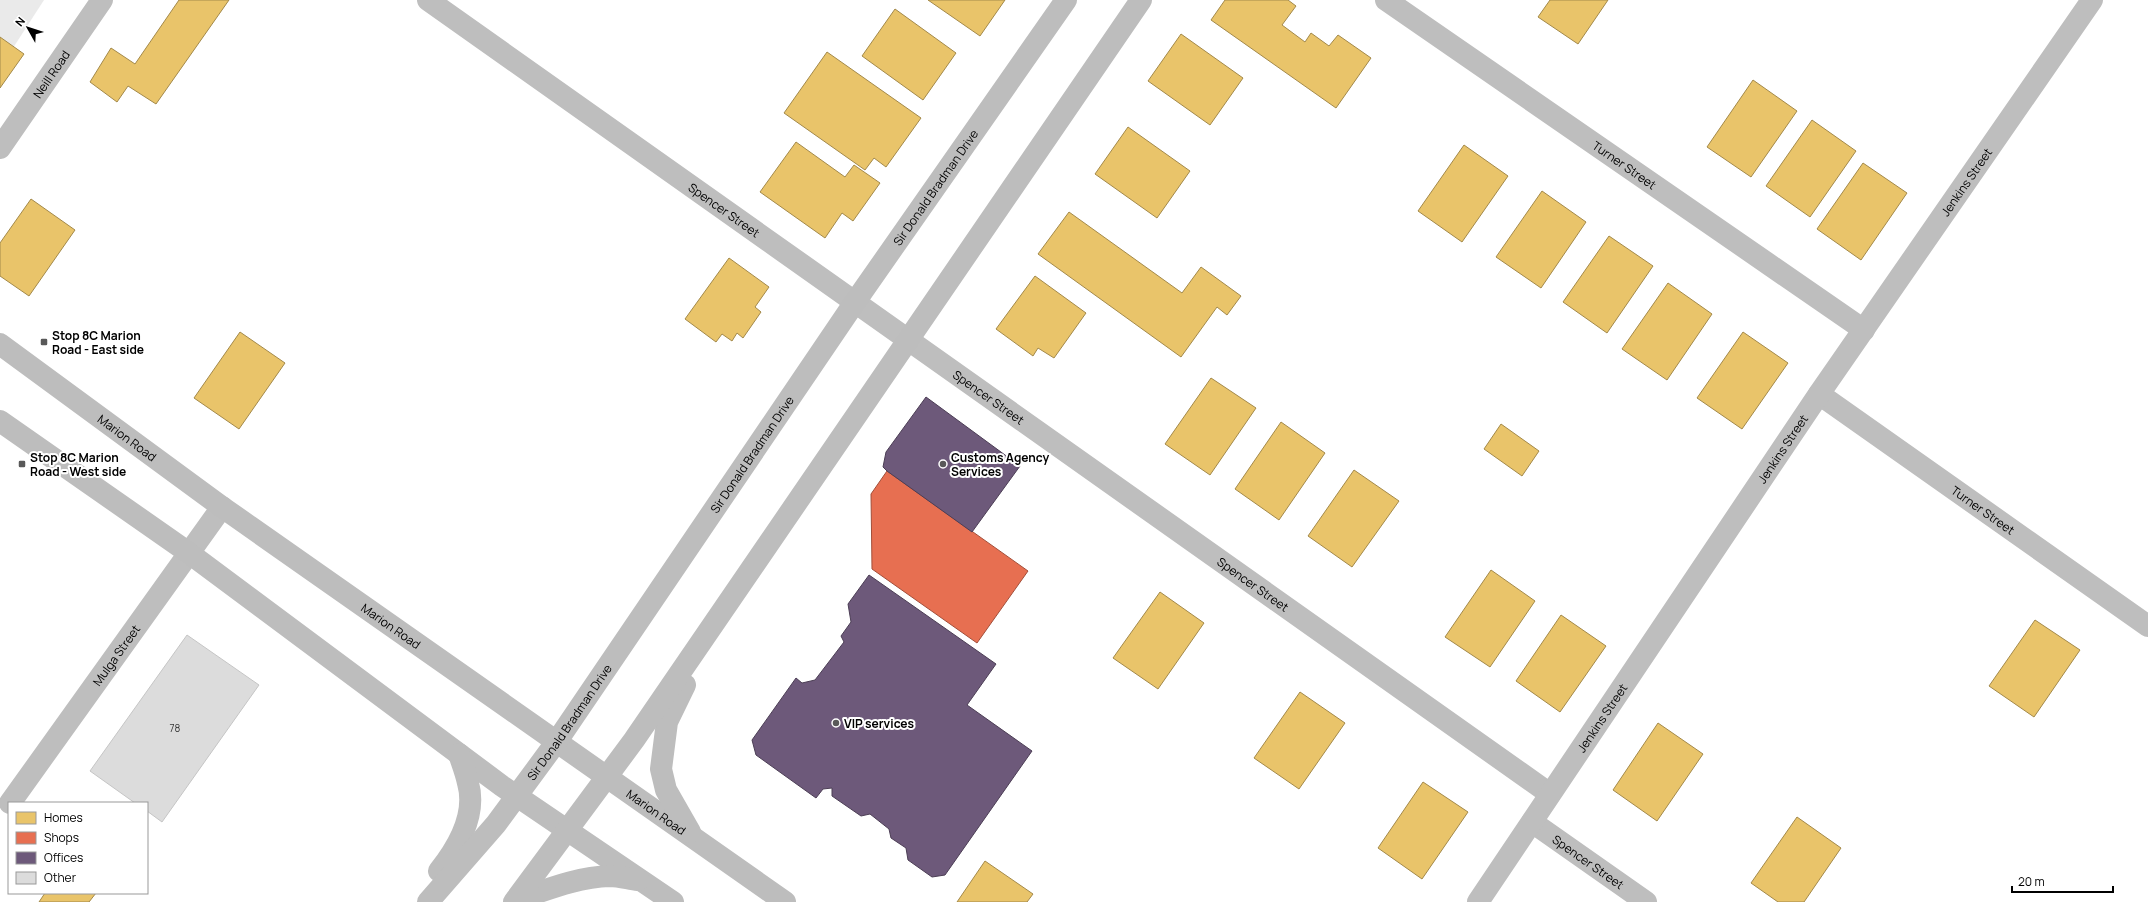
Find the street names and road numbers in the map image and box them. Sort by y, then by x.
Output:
street label: Neill Road [29,47,74,101]
street label: Sir Donald Bradman Drive [889,126,982,249]
street label: Turner Street [1589,137,1660,193]
street label: Jenkins Street [1936,144,1996,219]
street label: Spencer Street [685,179,764,241]
street label: Spencer Street [950,366,1028,428]
street label: Sir Donald Bradman Drive [706,392,797,516]
street label: Marion Road [94,410,160,465]
street label: Jenkins Street [1753,411,1812,486]
street label: Turner Street [1948,482,2019,538]
street label: Spencer Street [1214,553,1293,615]
street label: Marion Road [358,599,424,652]
street label: Mulga Street [88,621,144,689]
street label: Sir Donald Bradman Drive [523,661,615,783]
street label: Jenkins Street [1573,680,1631,755]
street label: Marion Road [623,785,689,839]
street label: Spencer Street [1549,831,1628,893]

